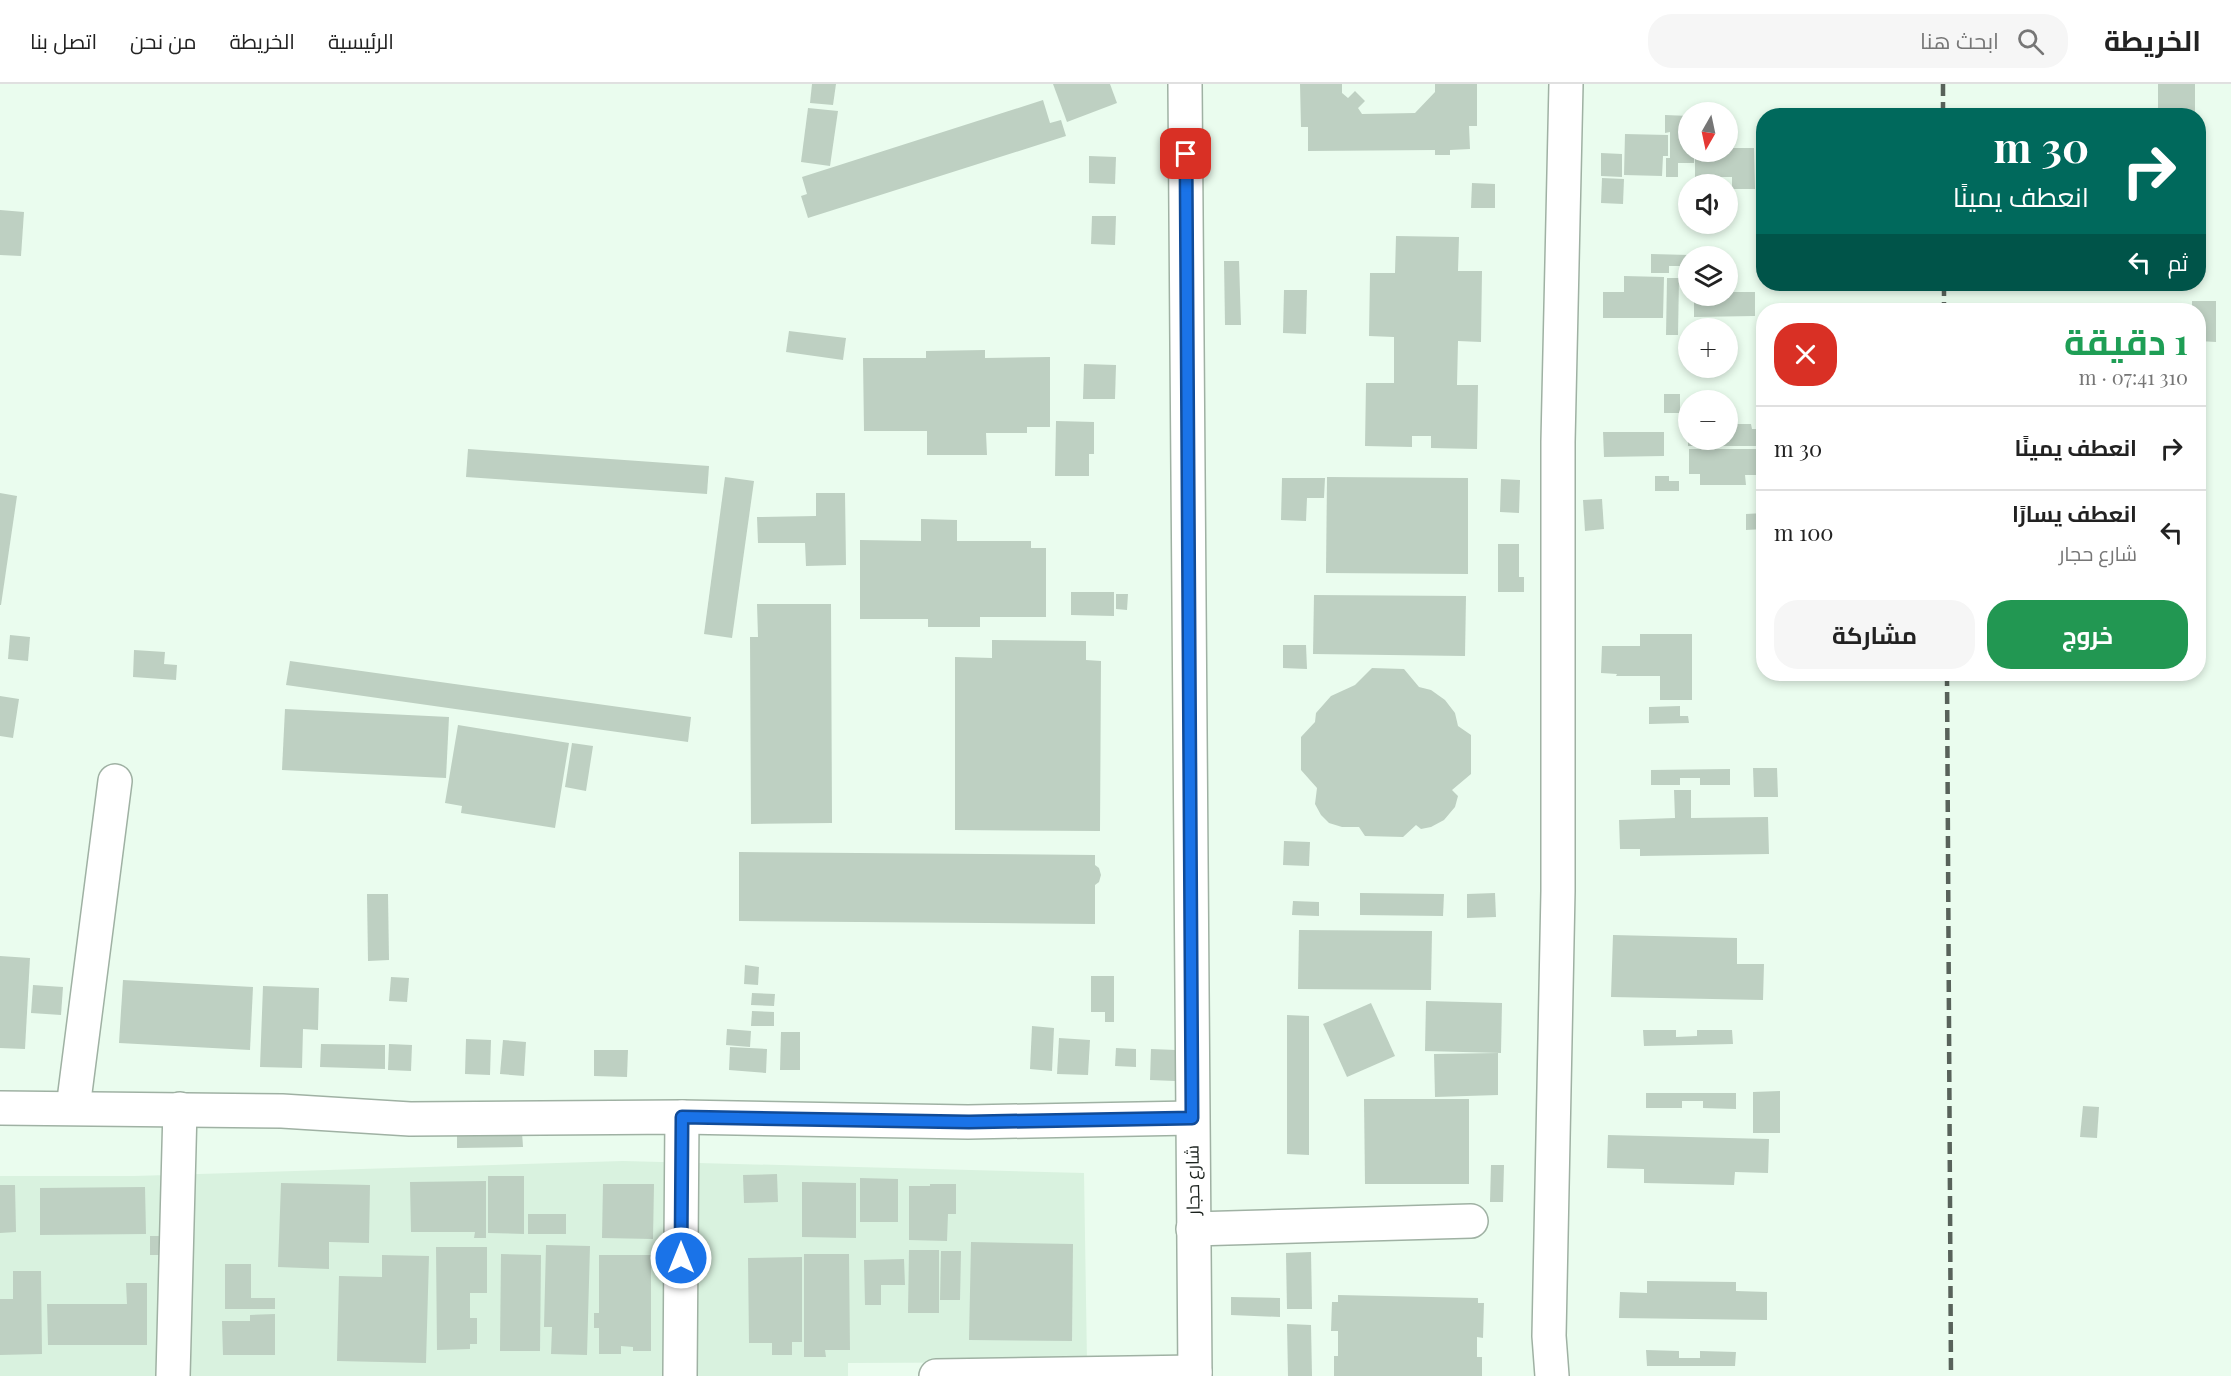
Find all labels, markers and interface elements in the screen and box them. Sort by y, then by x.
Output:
search box [1648,14,2068,68]
text: الخريطة [2104,21,2201,58]
text: ابحث هنا [1920,25,1999,55]
icon: search [2014,25,2047,58]
text: اتصل بنا [30,26,97,54]
text: من نحن [130,26,196,54]
text: الخريطة [229,26,295,54]
text: الرئيسية [328,26,394,54]
north arrow [1678,102,1738,162]
map controls [1678,102,1738,450]
text: 30 m [1994,118,2089,174]
pin [1160,128,1211,179]
icon: right [2110,132,2188,210]
icon: arrive [1169,137,1202,170]
button: sound [1678,174,1738,234]
text: انعطف يمينًا [1953,178,2089,214]
button: layers [1678,246,1738,306]
icon: left [2123,246,2156,279]
text: ثم [2168,247,2188,277]
text: 1 دقيقة [2064,316,2188,364]
button: + [1678,318,1738,378]
button: close [1774,323,1837,386]
text: 310 m · 07:41 [2079,363,2188,390]
button: − [1678,390,1738,450]
text: انعطف يمينًا [2015,432,2137,462]
icon: right [2155,432,2188,465]
text: 30 m [1774,433,1822,463]
text: انعطف يسارًا [2012,498,2137,528]
icon: left [2155,516,2188,549]
text: 100 m [1774,517,1834,547]
text: شارع حجار [2059,539,2137,566]
button: مشاركة [1774,600,1975,669]
button: خروج [1987,600,2188,669]
street label: شارع حجار [1179,1145,1206,1216]
position arrow [649,1226,713,1290]

